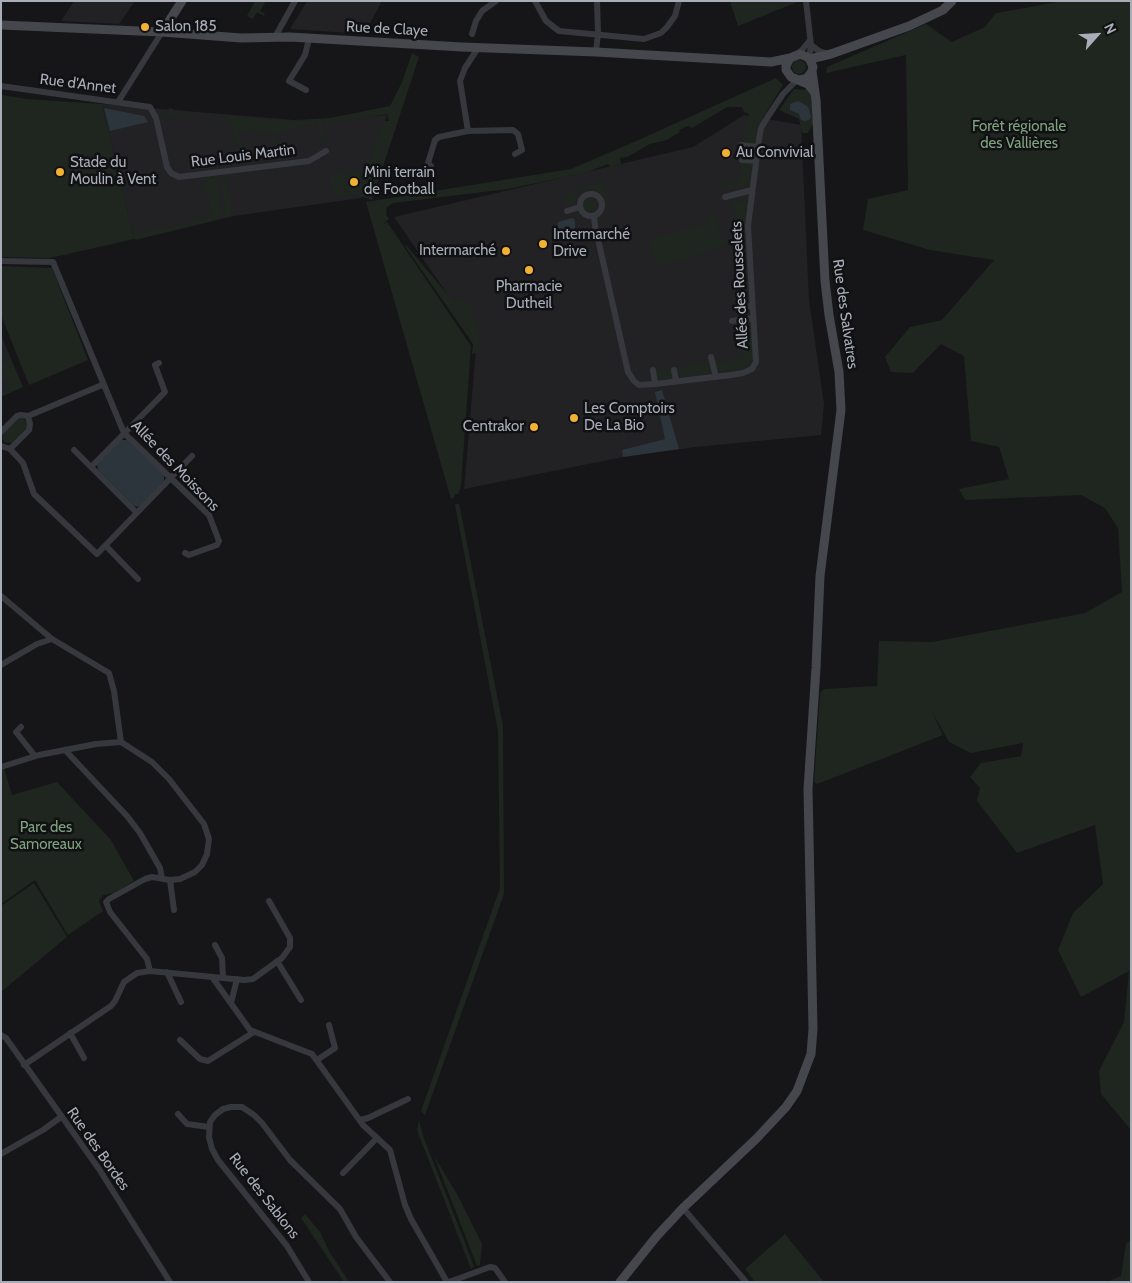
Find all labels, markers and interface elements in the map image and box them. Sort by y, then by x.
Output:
north arrow [1072,10,1122,60]
place label: Salon 185 [155,18,217,36]
street label: Rue de Claye [346,18,428,40]
text: N [1100,20,1121,37]
marker: Salon 185 [139,21,151,33]
street label: Rue d'Annet [39,70,117,98]
park label: Forêt régionale des Vallières [972,118,1066,153]
street label: Rue Louis Martin [190,141,296,171]
place label: Au Convivial [736,144,814,162]
marker: Au Convivial [720,147,732,159]
place label: Stade du Moulin à Vent [70,154,156,189]
place label: Mini terrain de Football [364,164,435,199]
marker: Stade du Moulin à Vent [54,166,66,178]
marker: Mini terrain de Football [348,176,360,188]
street label: Allée des Rousselets [728,221,752,349]
place label: Intermarché Drive [553,226,630,261]
marker: Intermarché Drive [537,238,549,250]
place label: Intermarché [419,242,496,260]
marker: Intermarché [500,245,512,257]
street label: Rue des Salvatres [828,258,862,370]
marker: Pharmacie Dutheil [523,264,535,276]
place label: Pharmacie Dutheil [496,278,562,313]
place label: Les Comptoirs De La Bio [584,400,675,435]
marker: Les Comptoirs De La Bio [568,412,580,424]
street label: Allée des Moissons [127,417,223,515]
place label: Centrakor [463,418,524,436]
marker: Centrakor [528,421,540,433]
park label: Parc des Samoreaux [10,819,82,854]
street label: Rue des Bordes [63,1104,133,1194]
street label: Rue des Sablons [225,1149,303,1243]

